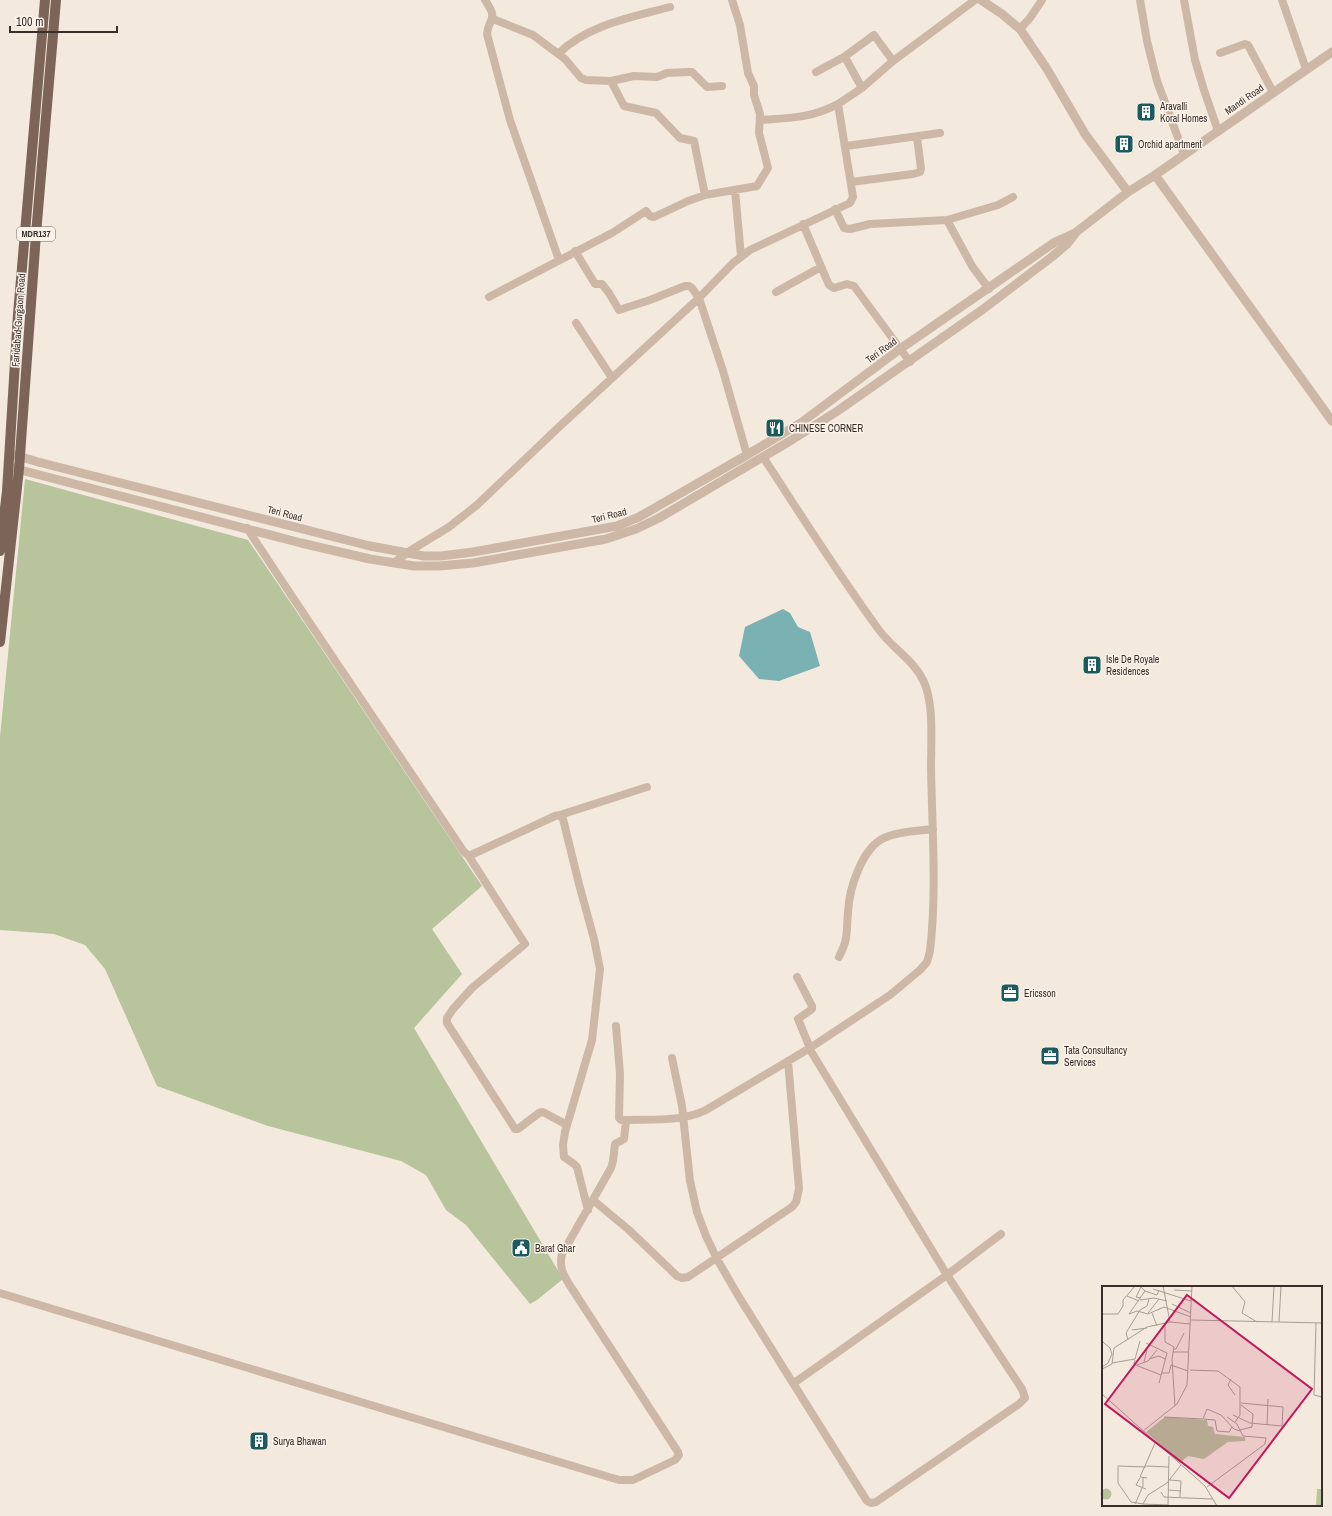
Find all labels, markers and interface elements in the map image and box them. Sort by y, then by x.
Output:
scale bar [10,8,117,34]
text: 100 m [16,14,43,30]
street label: Mandi Road [1222,81,1266,118]
place label: Aravalli Koral Homes [1159,100,1207,125]
building icon: Aravalli Koral Homes [1135,101,1157,123]
building icon: Orchid apartment [1113,133,1135,155]
place label: Orchid apartment [1138,138,1203,151]
road number: MDR137 [17,227,55,241]
street label: Faridabad-Gurgaon Road [9,273,28,367]
street label: Teri Road [863,335,899,366]
restaurant icon: CHINESE CORNER [764,417,786,439]
place label: CHINESE CORNER [789,422,863,435]
street label: Teri Road [266,503,304,524]
street label: Teri Road [590,505,628,526]
place label: Isle De Royale Residences [1106,653,1160,678]
building icon: Isle De Royale Residences [1081,654,1103,676]
office icon: Ericsson [999,982,1021,1004]
place label: Ericsson [1024,987,1056,1000]
place label: Tata Consultancy Services [1064,1044,1128,1069]
office icon: Tata Consultancy Services [1039,1045,1061,1067]
public building icon: Barat Ghar [510,1237,532,1259]
place label: Barat Ghar [535,1242,575,1255]
inset map [1102,1286,1322,1506]
building icon: Surya Bhawan [248,1430,270,1452]
place label: Surya Bhawan [273,1435,326,1448]

